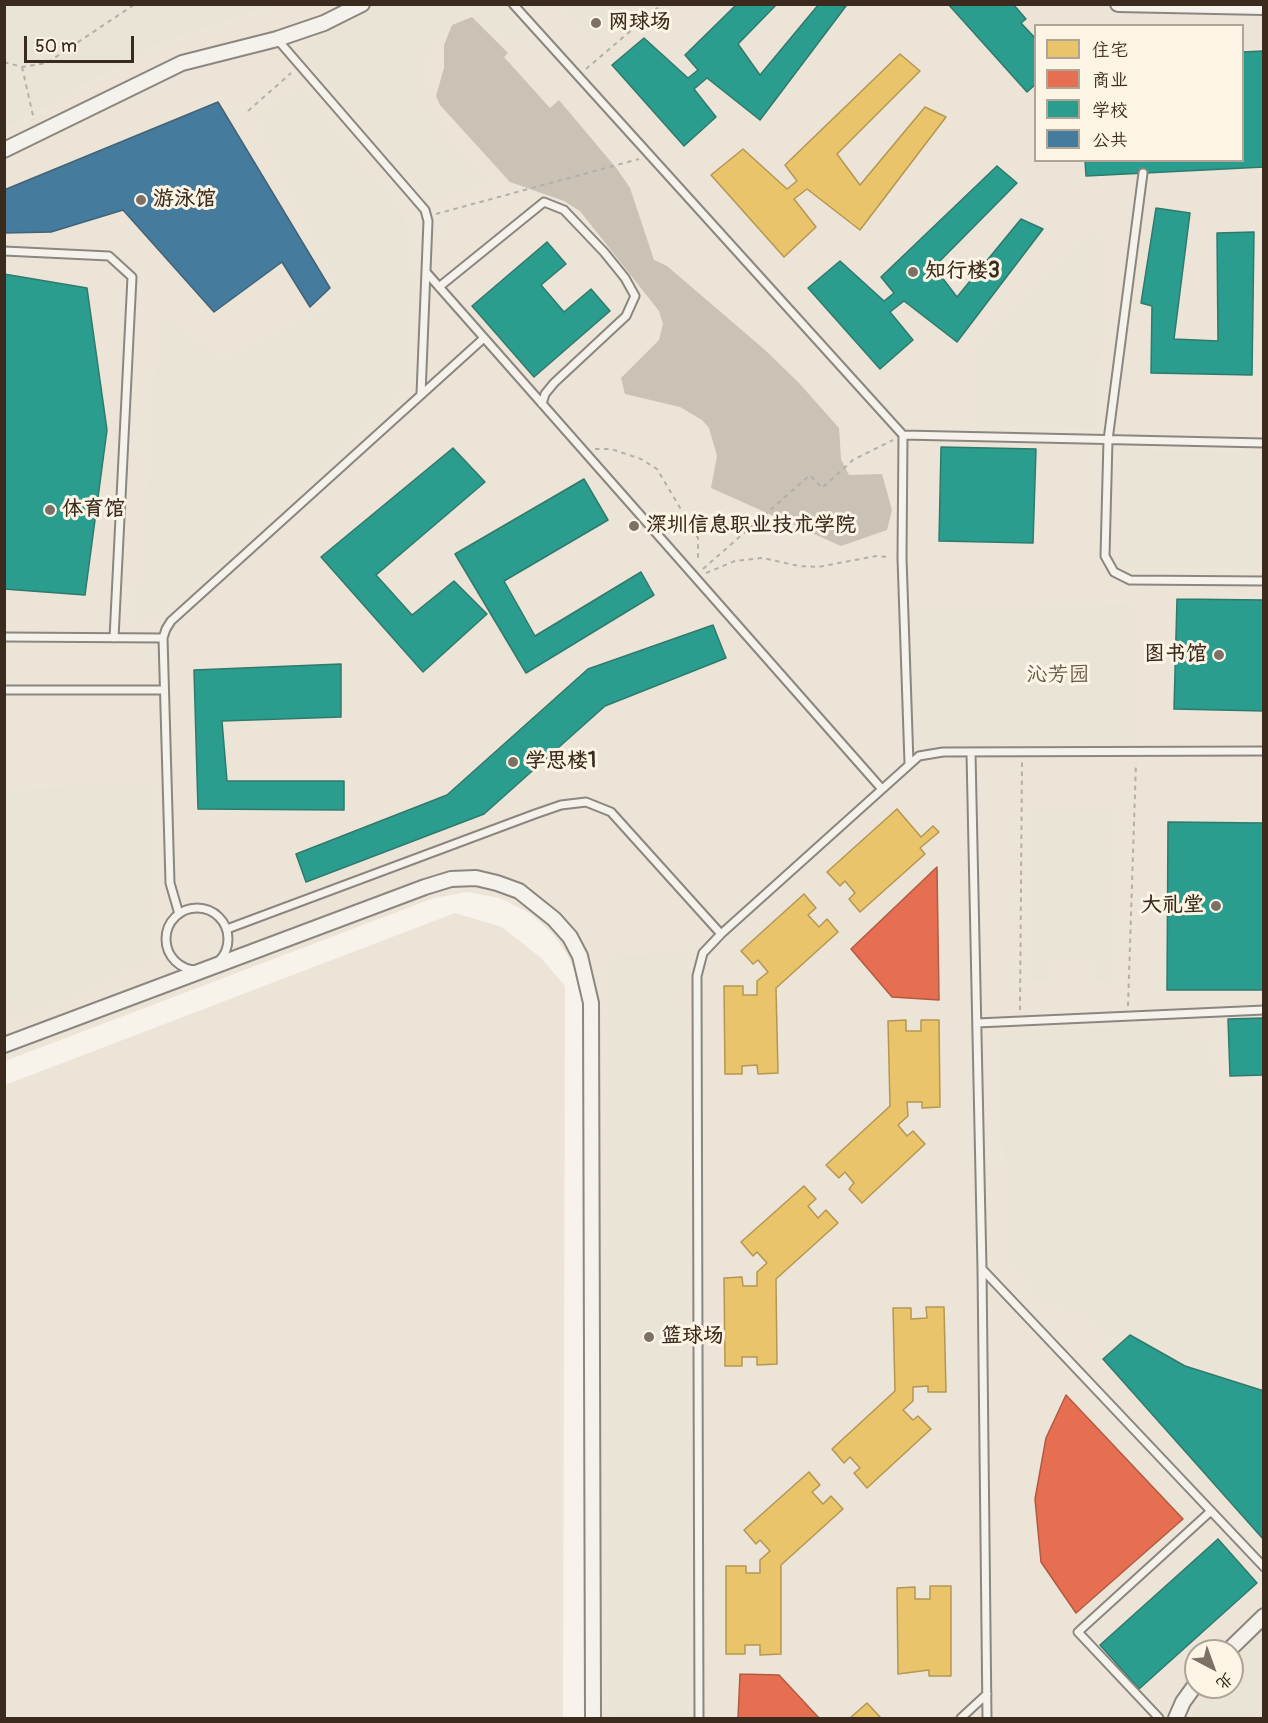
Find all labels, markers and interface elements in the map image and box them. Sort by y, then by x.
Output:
place label: 网球场 [608,10,671,36]
marker: 网球场 [589,16,603,30]
scale bar [27,24,136,62]
legend [1034,24,1244,162]
text: 50 m [35,35,77,58]
text: 住宅 [1092,39,1128,62]
text: 商业 [1092,69,1128,92]
text: 学校 [1092,99,1128,122]
text: 公共 [1092,129,1128,152]
place label: 游泳馆 [153,187,216,213]
marker: 游泳馆 [134,193,148,207]
place label: 知行楼3 [925,259,1000,285]
marker: 知行楼3 [906,265,920,279]
place label: 体育馆 [62,497,125,523]
marker: 体育馆 [43,503,57,517]
place label: 深圳信息职业技术学院 [646,513,856,539]
marker: 深圳信息职业技术学院 [627,519,641,533]
place label: 图书馆 [1144,642,1207,668]
marker: 图书馆 [1212,648,1226,662]
park label: 沁芳园 [1027,663,1089,689]
place label: 学思楼1 [525,749,596,775]
marker: 学思楼1 [506,755,520,769]
place label: 大礼堂 [1141,893,1204,919]
marker: 大礼堂 [1209,899,1223,913]
place label: 篮球场 [661,1324,724,1350]
marker: 篮球场 [642,1330,656,1344]
north arrow [1184,1639,1244,1699]
text: 北 [1212,1668,1237,1694]

